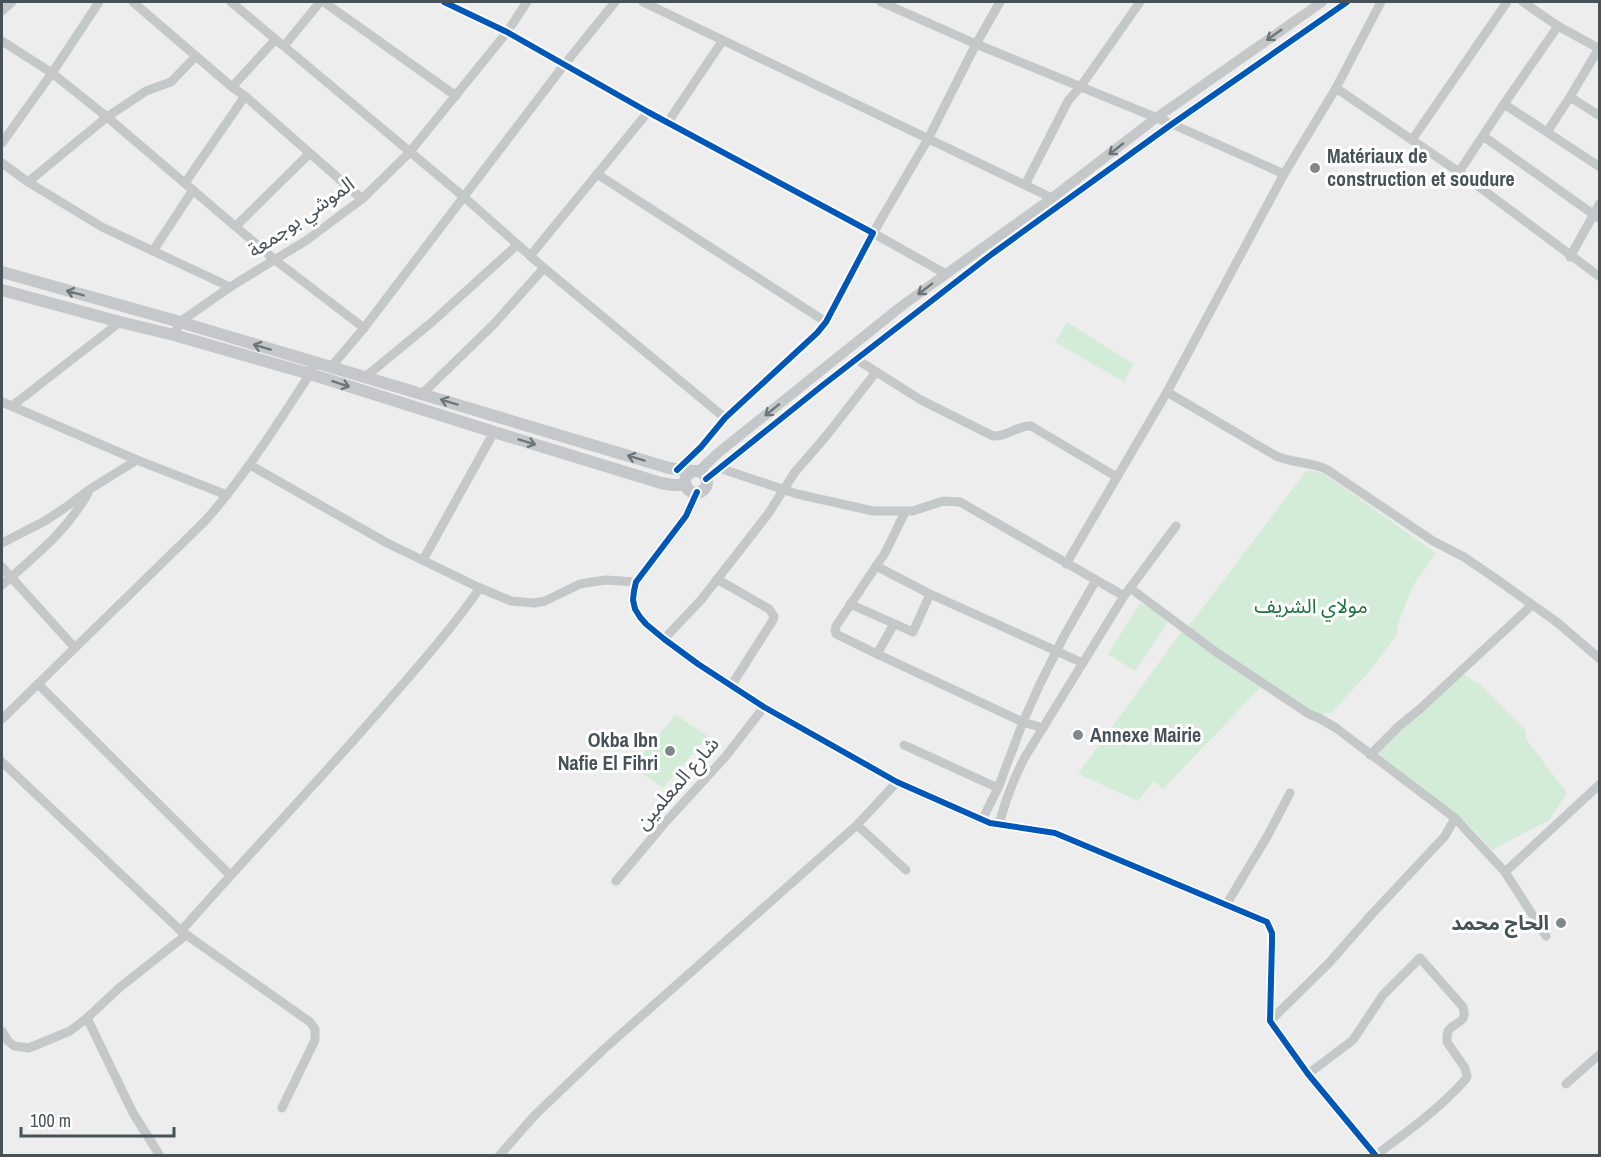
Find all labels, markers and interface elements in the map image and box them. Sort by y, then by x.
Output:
one-way arrow [1267,29,1283,41]
one-way arrow [1108,142,1124,155]
place label: Matériaux de construction et soudure [1327,142,1515,192]
marker: Matériaux de construction et soudure [1308,161,1322,175]
street label: الموشي بوجمعة [242,170,361,265]
one-way arrow [917,282,933,295]
one-way arrow [66,286,85,298]
one-way arrow [253,341,272,352]
one-way arrow [331,379,350,390]
one-way arrow [440,396,459,407]
one-way arrow [764,404,780,417]
one-way arrow [517,437,536,448]
one-way arrow [627,452,646,463]
park label: مولاي الشريف [1254,592,1368,622]
place label: Annexe Mairie [1090,721,1201,748]
place label: Okba Ibn Nafie El Fihri [558,726,658,776]
marker: Annexe Mairie [1071,728,1085,742]
street label: شارع المعلمين [629,730,726,836]
marker: Okba Ibn Nafie El Fihri [663,744,677,758]
place label: الحاج محمد [1451,909,1549,938]
marker: الحاج محمد [1554,916,1568,930]
scale bar [21,1100,174,1138]
text: 100 m [30,1108,71,1133]

